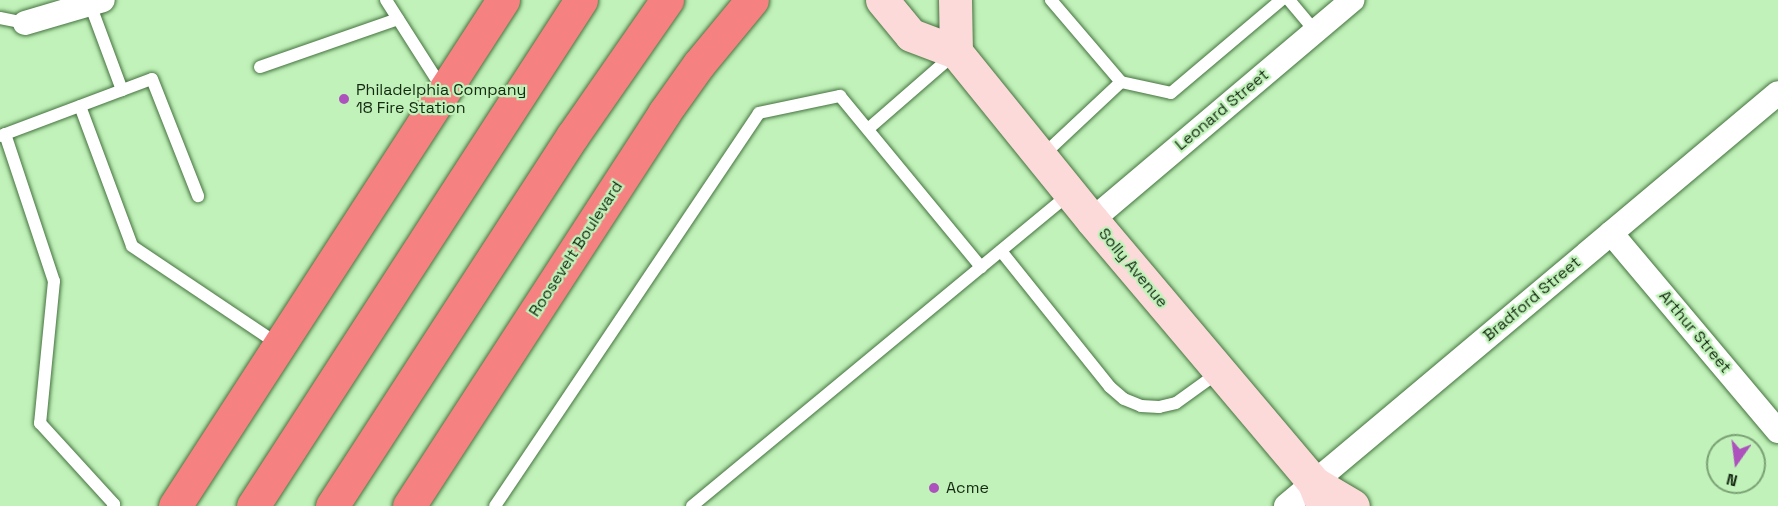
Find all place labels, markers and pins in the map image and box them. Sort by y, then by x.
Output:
place label: Philadelphia Company 18 Fire Station [356,80,526,118]
marker: Philadelphia Company 18 Fire Station [337,92,351,106]
place label: Acme [946,478,989,498]
marker: Acme [927,481,941,495]

